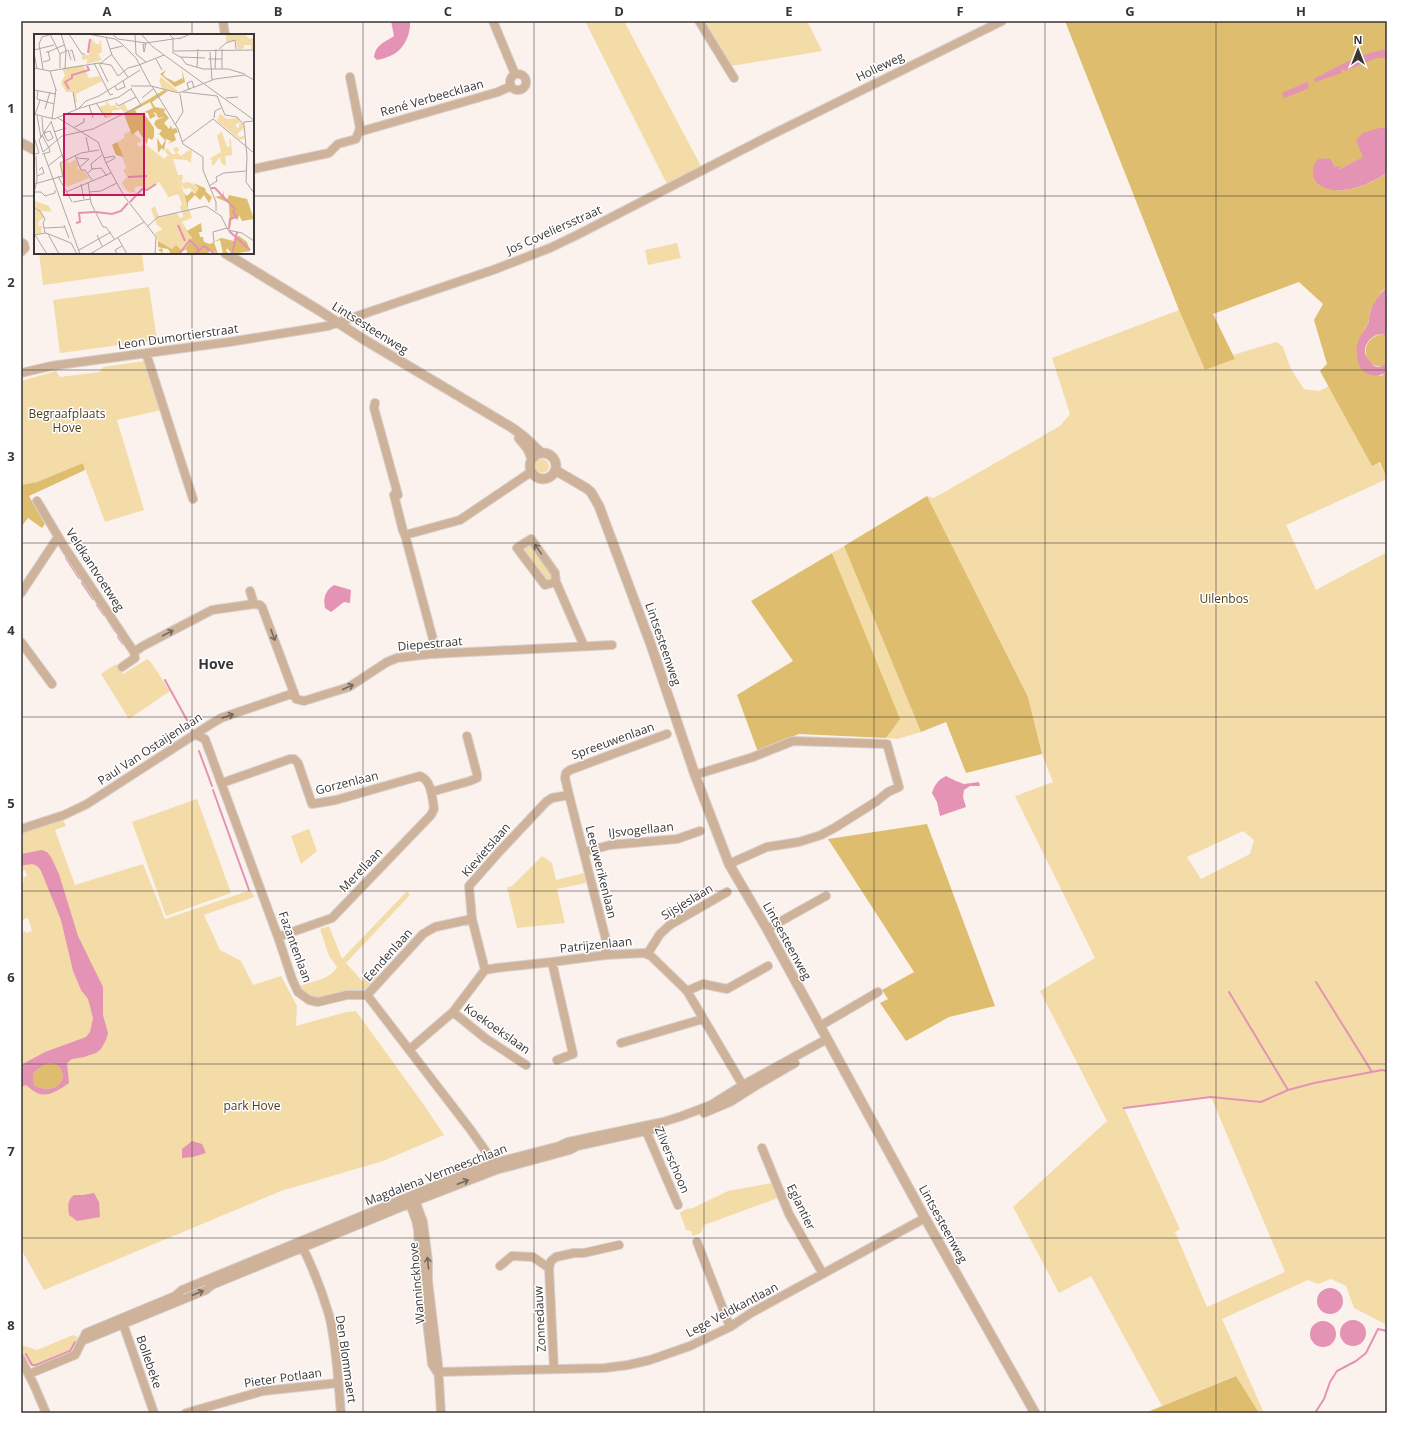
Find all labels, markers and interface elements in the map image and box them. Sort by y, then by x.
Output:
text: A [103,2,112,20]
text: B [274,2,283,20]
text: C [444,2,452,20]
text: D [614,2,624,20]
text: E [785,2,793,20]
text: F [956,2,964,20]
text: G [1125,2,1135,20]
text: H [1296,2,1306,20]
north arrow [1338,30,1378,70]
text: N [1354,32,1362,47]
inset map [34,34,254,254]
street label: Holleweg [853,47,907,85]
street label: René Verbeecklaan [378,75,486,120]
text: 1 [7,99,15,117]
street label: Jos Coveliersstraat [502,201,604,259]
text: 2 [7,273,15,291]
street label: Lintsesteenweg [329,297,412,358]
street label: Leon Dumortierstraat [117,320,239,353]
park label: Begraafplaats Hove [29,405,106,436]
text: 3 [7,447,15,465]
street label: Veldkantvoetweg [62,525,129,615]
one-way arrow [534,543,542,554]
park label: Uilenbos [1199,590,1249,607]
street label: Lintsesteenweg [641,600,686,688]
text: 4 [7,621,15,639]
one-way arrow [162,629,174,636]
one-way arrow [269,629,277,641]
street label: Diepestraat [397,632,463,655]
district label: Hove [198,654,234,673]
one-way arrow [342,682,354,690]
street label: Paul Van Ostaijenlaan [94,708,205,789]
one-way arrow [222,712,235,719]
street label: Spreeuwenlaan [569,718,657,763]
street label: Gorzenlaan [314,766,380,799]
text: 5 [7,794,15,812]
street label: IJsvogellaan [607,818,674,841]
street label: Kievietslaan [457,819,514,880]
street label: Leeuwerikenlaan [582,824,621,920]
street label: Merellaan [335,844,386,896]
street label: Sijsjeslaan [658,879,716,924]
street label: Lintsesteenweg [759,899,816,983]
street label: Fazantenlaan [275,909,316,985]
street label: Eendenlaan [359,924,416,985]
street label: Patrijzenlaan [559,932,633,957]
text: 6 [7,968,15,986]
street label: Koekoekslaan [461,999,534,1058]
park label: park Hove [223,1097,281,1114]
street label: Zilverschoon [651,1124,694,1196]
street label: Magdalena Vermeeschlaan [362,1140,509,1209]
text: 7 [7,1142,15,1160]
one-way arrow [457,1178,469,1186]
street label: Eglantier [783,1181,820,1233]
street label: Lintsesteenweg [915,1182,972,1266]
street label: Wanninckhove [404,1241,429,1325]
one-way arrow [424,1257,432,1270]
street label: Lege Veldkantlaan [683,1278,781,1341]
street label: Zonnedauw [529,1285,550,1353]
one-way arrow [192,1289,204,1296]
street label: Den Blommaert [332,1314,361,1404]
text: 8 [7,1316,15,1334]
street label: Bollebeke [133,1333,167,1391]
street label: Pieter Potlaan [243,1364,323,1391]

